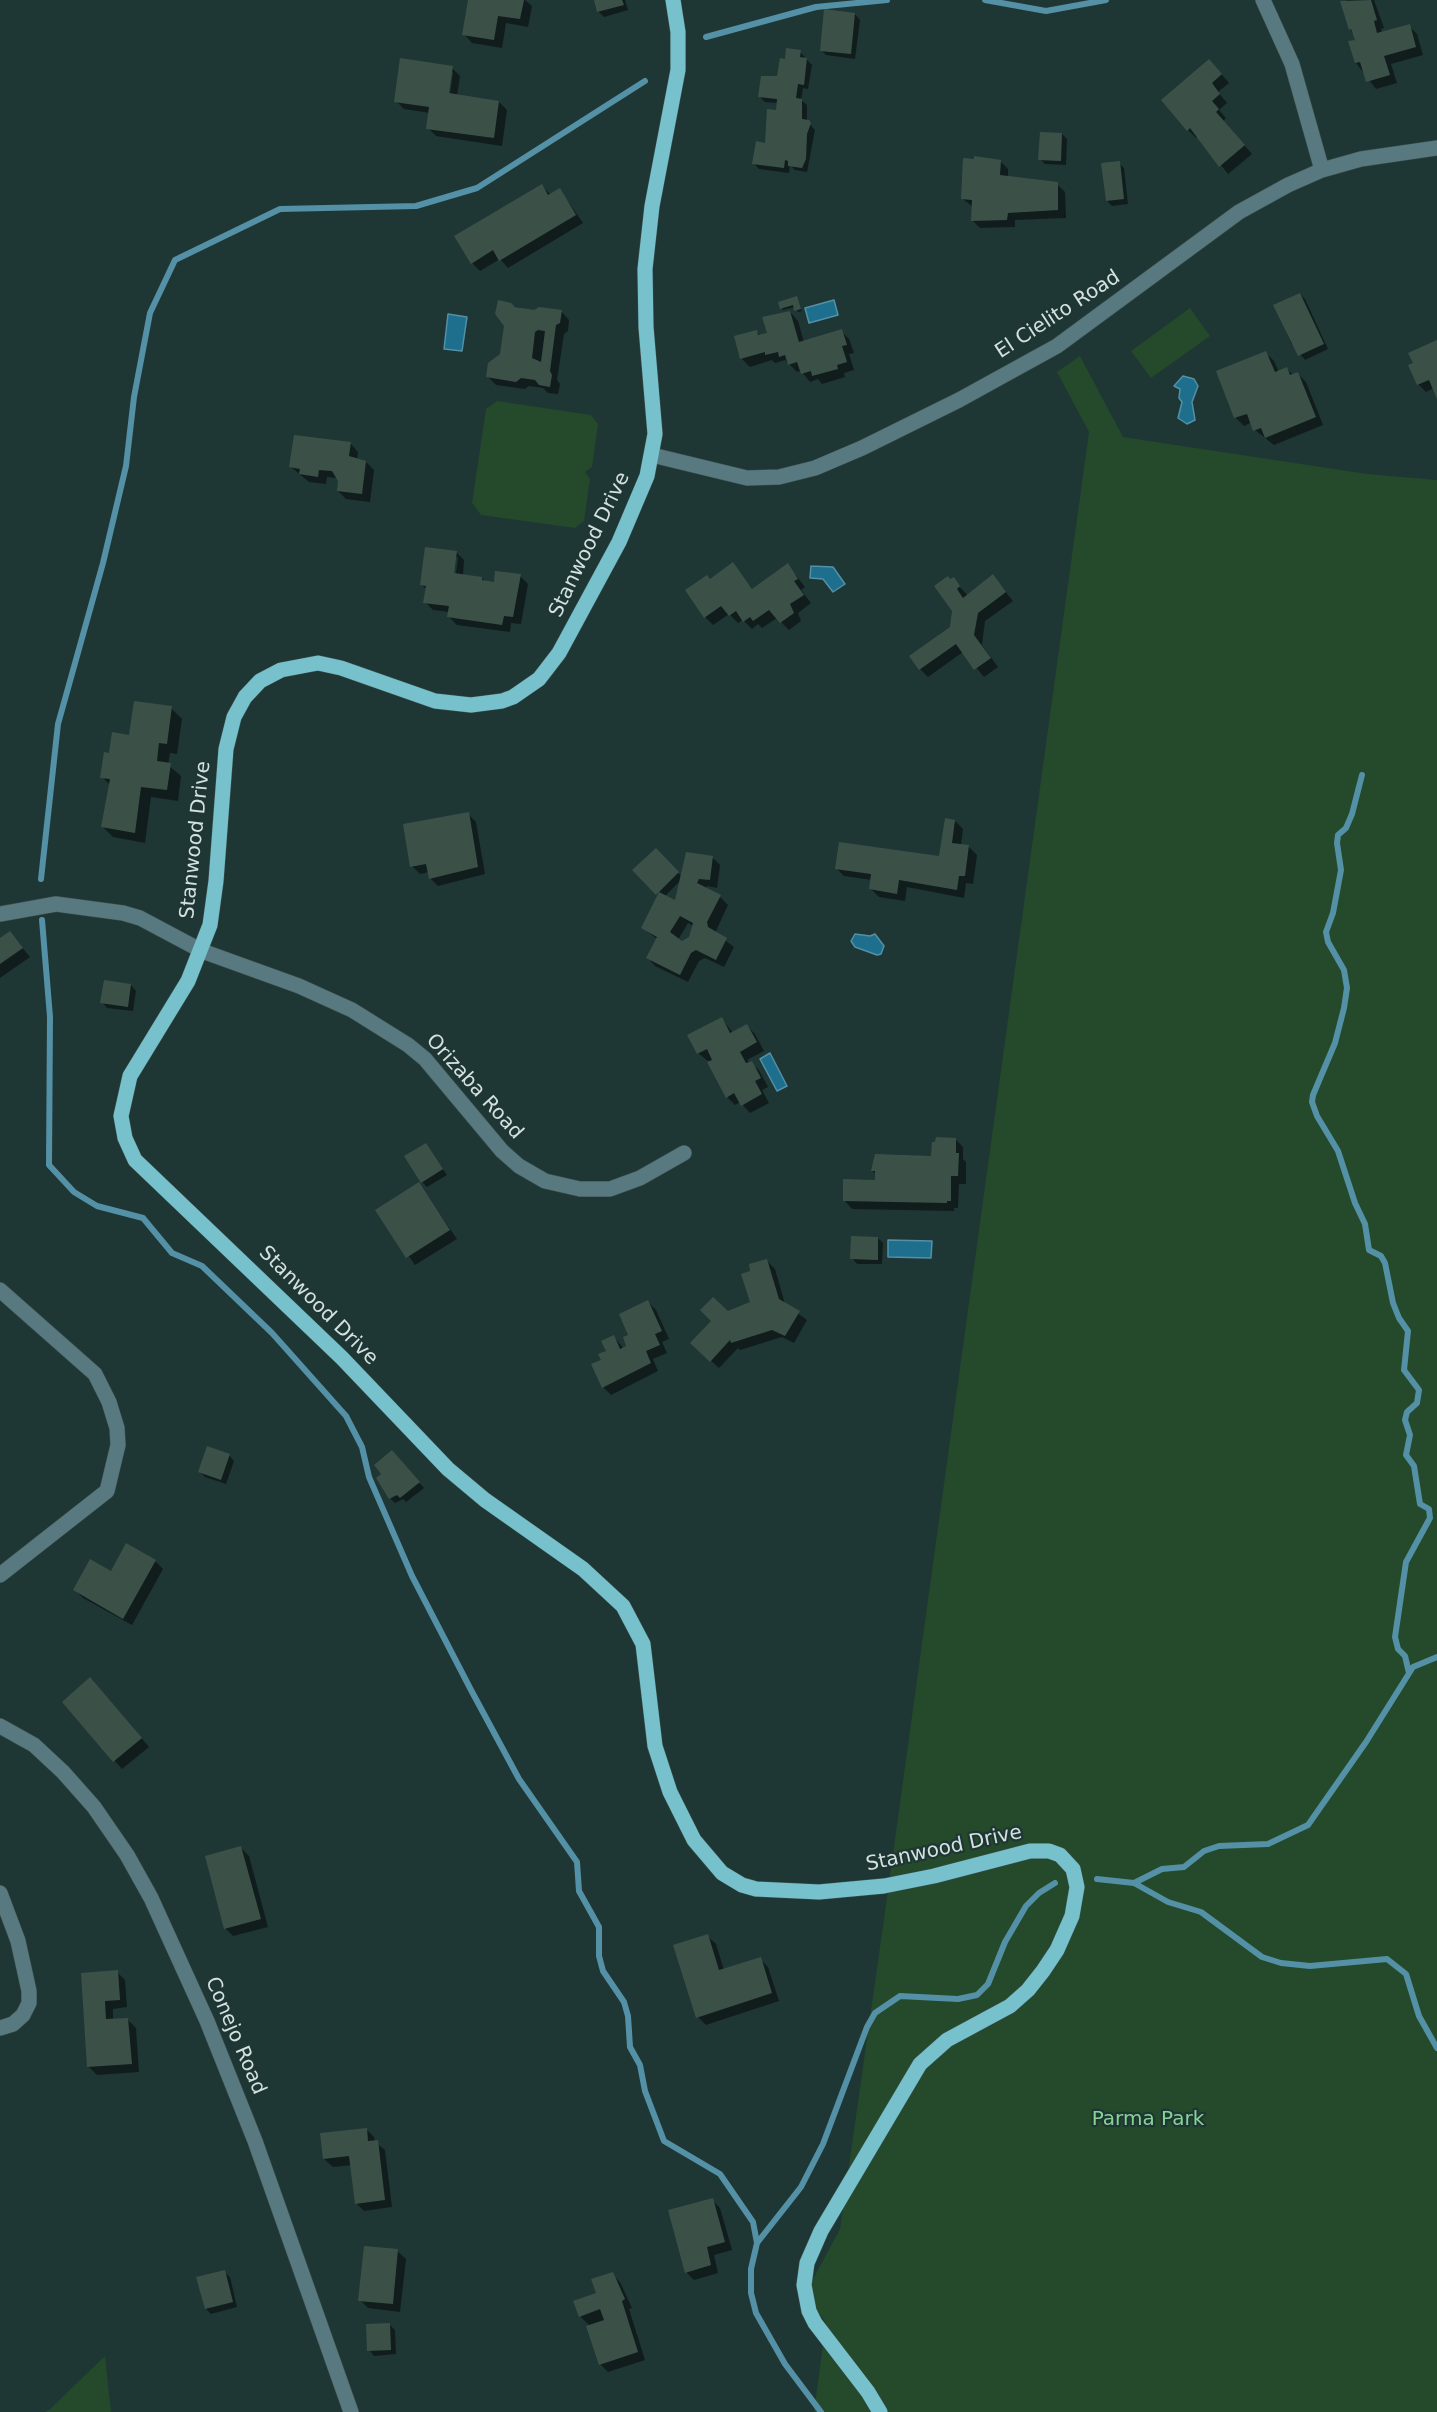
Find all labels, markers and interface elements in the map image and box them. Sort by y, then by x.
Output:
street label: El Cielito Road [991,266,1125,364]
street label: Stanwood Drive [544,468,636,622]
street label: Stanwood Drive [176,760,216,920]
street label: Orizaba Road [420,1029,528,1145]
street label: Stanwood Drive [253,1241,383,1371]
street label: Stanwood Drive [864,1821,1024,1877]
street label: Conejo Road [199,1974,271,2098]
park label: Parma Park [1092,2108,1204,2132]

